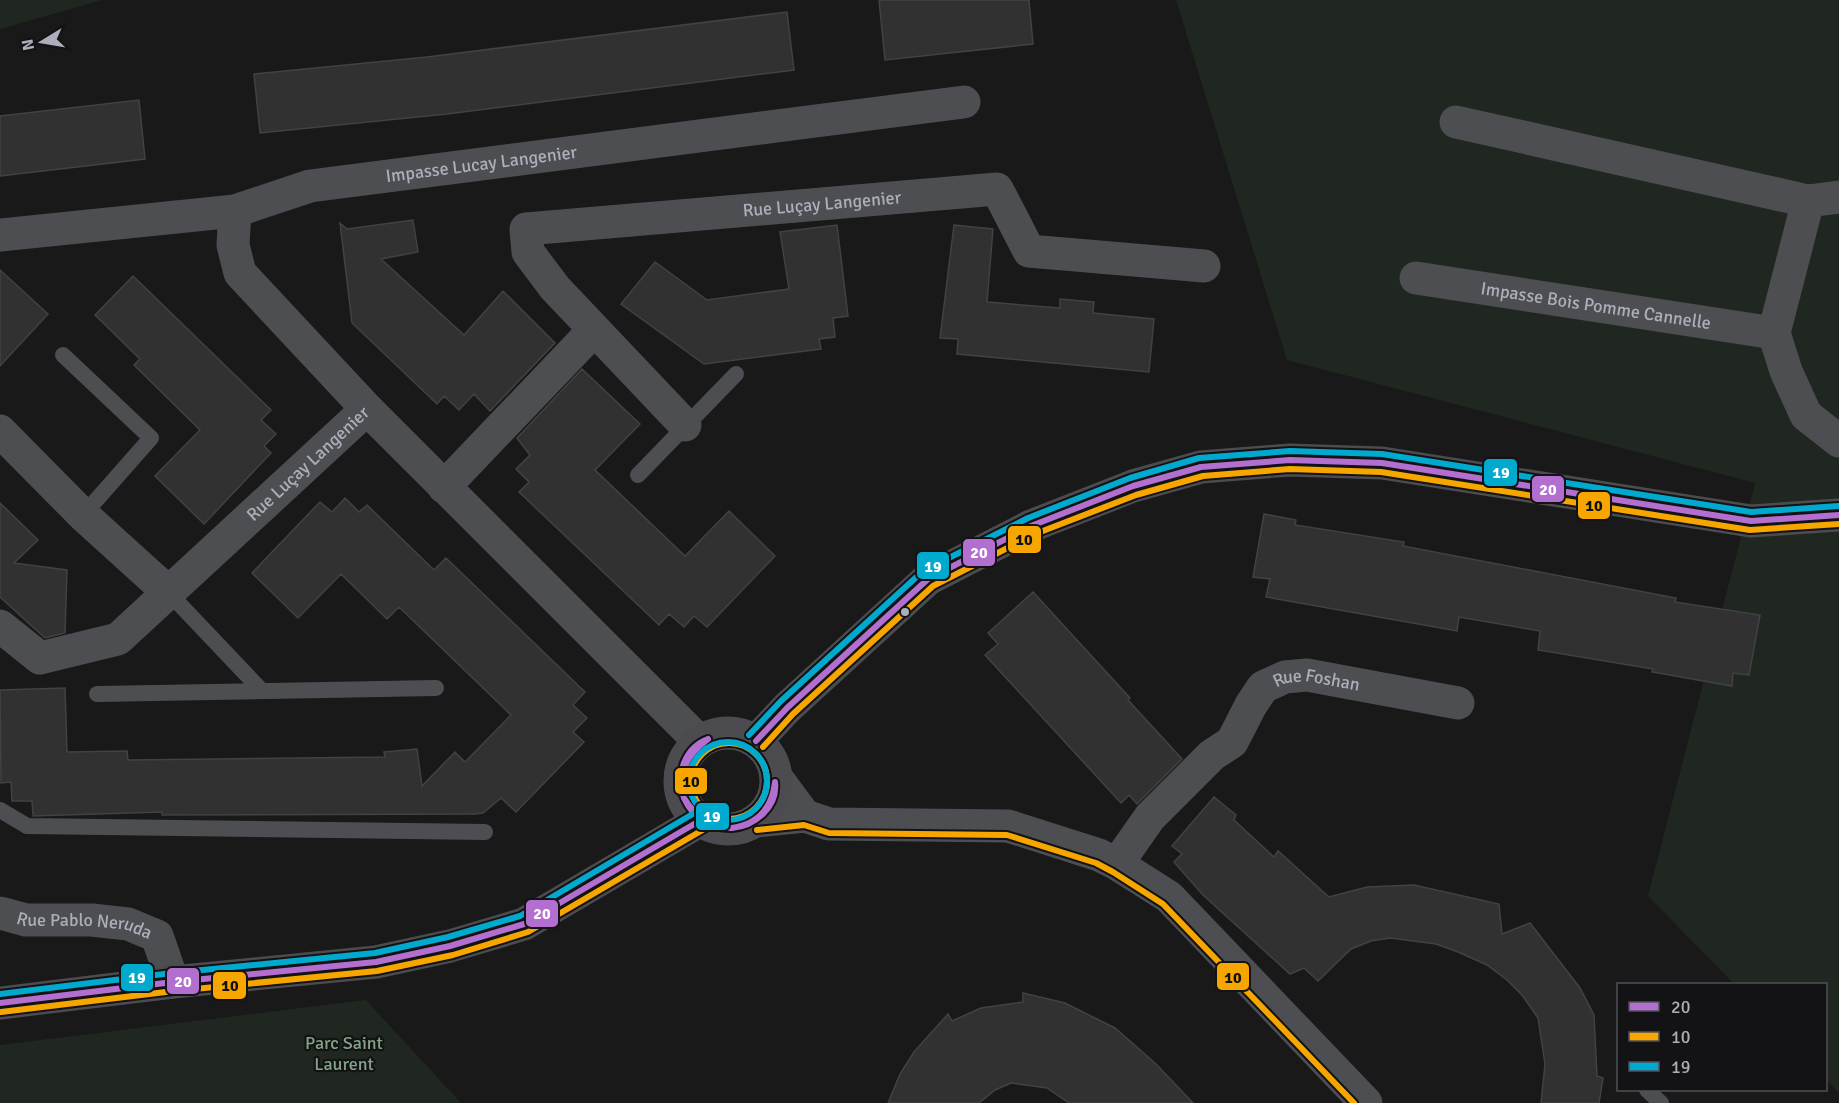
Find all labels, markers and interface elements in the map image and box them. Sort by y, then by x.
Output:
north arrow [12,12,72,72]
text: N [17,37,39,52]
street label: Impasse Lucay Langenier [384,141,579,187]
street label: Rue Luçay Langenier [742,186,902,222]
street label: Impasse Bois Pomme Cannelle [1479,277,1713,334]
street label: Rue Luçay Langenier [242,401,374,526]
line badge: 19 [1483,458,1518,487]
text: 19 [1492,463,1510,483]
line badge: 20 [1531,475,1565,503]
text: 20 [1539,480,1557,500]
line badge: 10 [1577,491,1611,520]
text: 10 [1585,496,1603,516]
line badge: 10 [1007,525,1042,554]
text: 10 [1015,530,1033,550]
line badge: 20 [962,538,996,567]
text: 20 [970,543,988,563]
line badge: 19 [916,551,950,580]
text: 19 [924,557,942,577]
unlabelled marker [899,606,911,618]
street label: Rue Foshan [1269,664,1362,696]
line badge: 10 [674,767,708,795]
text: 10 [682,772,700,792]
line badge: 19 [695,802,730,831]
text: 19 [703,807,721,827]
line badge: 20 [525,899,559,928]
text: 20 [533,904,551,924]
street label: Rue Pablo Neruda [14,907,155,944]
line badge: 10 [1216,962,1250,991]
line badge: 19 [120,963,154,992]
line badge: 20 [166,967,200,995]
text: 19 [128,968,146,988]
text: 10 [1224,968,1242,988]
line badge: 10 [212,971,247,1000]
text: 20 [174,972,192,992]
text: 10 [221,976,239,996]
legend [1617,983,1827,1091]
text: 20 [1671,996,1690,1018]
text: 10 [1671,1026,1690,1048]
park label: Parc Saint Laurent [305,1032,383,1075]
text: 19 [1671,1056,1690,1078]

